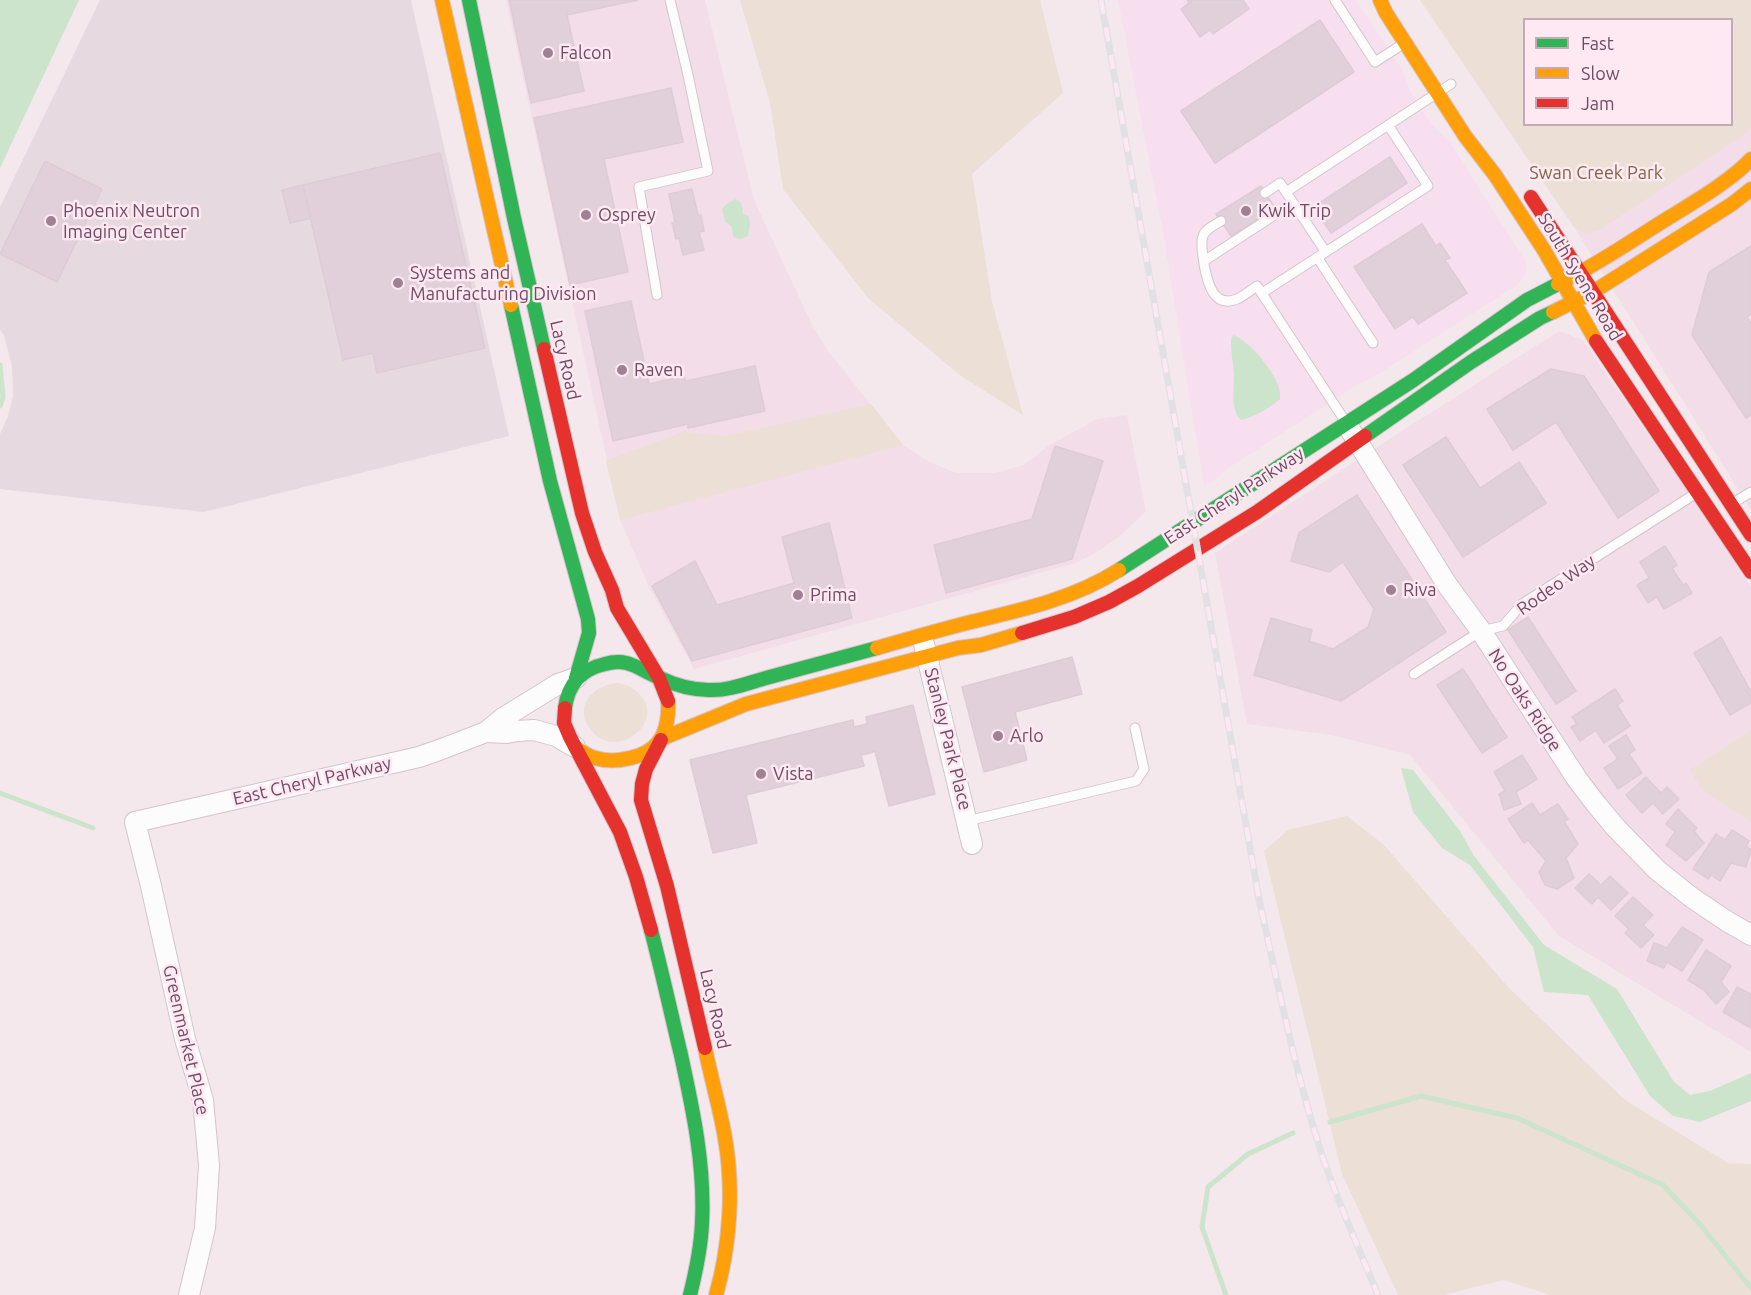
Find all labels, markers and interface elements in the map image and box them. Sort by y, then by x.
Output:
legend [1523,18,1733,126]
text: Fast [1581,33,1614,53]
place label: Falcon [560,42,612,64]
marker: Falcon [541,46,555,60]
text: Slow [1581,63,1620,83]
text: Jam [1581,93,1615,113]
park label: Swan Creek Park [1529,162,1663,184]
place label: Phoenix Neutron Imaging Center [63,200,200,242]
place label: Kwik Trip [1258,200,1331,222]
place label: Osprey [598,204,656,226]
marker: Kwik Trip [1239,204,1253,218]
marker: Osprey [579,208,593,222]
street label: South Syene Road [1533,209,1627,345]
marker: Phoenix Neutron Imaging Center [44,214,58,228]
place label: Systems and Manufacturing Division [410,262,596,304]
marker: Systems and Manufacturing Division [391,276,405,290]
street label: Lacy Road [545,318,585,402]
place label: Raven [634,359,683,381]
marker: Raven [615,363,629,377]
street label: East Cheryl Parkway [1160,443,1308,549]
street label: Rodeo Way [1513,550,1599,620]
place label: Riva [1403,579,1437,601]
marker: Riva [1384,583,1398,597]
place label: Prima [810,584,857,606]
marker: Prima [791,588,805,602]
street label: No Oaks Ridge [1484,645,1566,755]
street label: Stanley Park Place [920,665,976,813]
place label: Arlo [1010,725,1044,747]
marker: Arlo [991,729,1005,743]
street label: East Cheryl Parkway [231,752,393,810]
place label: Vista [773,763,813,785]
marker: Vista [754,767,768,781]
street label: Greenmarket Place [158,963,214,1117]
street label: Lacy Road [695,967,735,1051]

